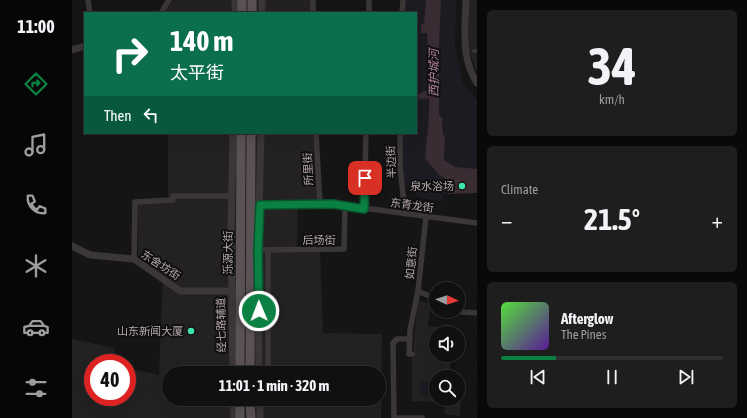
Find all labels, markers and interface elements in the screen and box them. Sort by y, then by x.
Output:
text: 11:00 [17,16,55,37]
text: 140 m [170,25,233,57]
icon: right [104,28,156,80]
text: 34 [588,36,636,96]
water label: 西护城河 [427,47,441,97]
text: 太平街 [170,62,224,83]
icon: directions [22,70,50,98]
text: km/h [599,92,625,107]
icon: left [140,104,162,126]
text: Then [104,107,132,124]
icon: music [22,131,50,159]
street label: 半边街 [384,145,398,179]
street label: 所里街 [301,152,315,186]
pin [348,161,382,195]
icon: arrive [354,167,376,189]
place label: 泉水浴场 [410,180,454,192]
marker: 泉水浴场 [457,181,467,191]
text: Climate [501,182,538,197]
icon: phone [22,191,50,219]
street label: 东青龙街 [389,196,435,214]
text: 21.5° [584,202,640,236]
text: − [501,207,512,233]
text: + [712,207,723,233]
street label: 泺源大街 [222,231,234,275]
street label: 后场街 [303,234,336,246]
street label: 如意街 [403,246,419,280]
street label: 东舍坊街 [139,248,183,282]
icon: climate [22,252,50,280]
north arrow [429,282,465,318]
map controls [429,282,465,406]
position arrow [238,290,280,332]
street label: 经七路辅道 [215,297,227,353]
text: Afterglow [561,310,614,327]
icon: car [22,313,50,341]
place label: 山东新闻大厦 [117,325,183,337]
marker: 山东新闻大厦 [186,326,196,336]
button: sound [429,326,465,362]
text: The Pines [561,327,606,342]
speed limit sign: 40 [84,354,136,406]
icon: previous [527,366,549,388]
icon: pause [601,366,623,388]
icon: next [675,366,697,388]
button: search [429,370,465,406]
icon: filters [22,374,50,402]
text: 11:01 · 1 min · 320 m [219,377,329,394]

